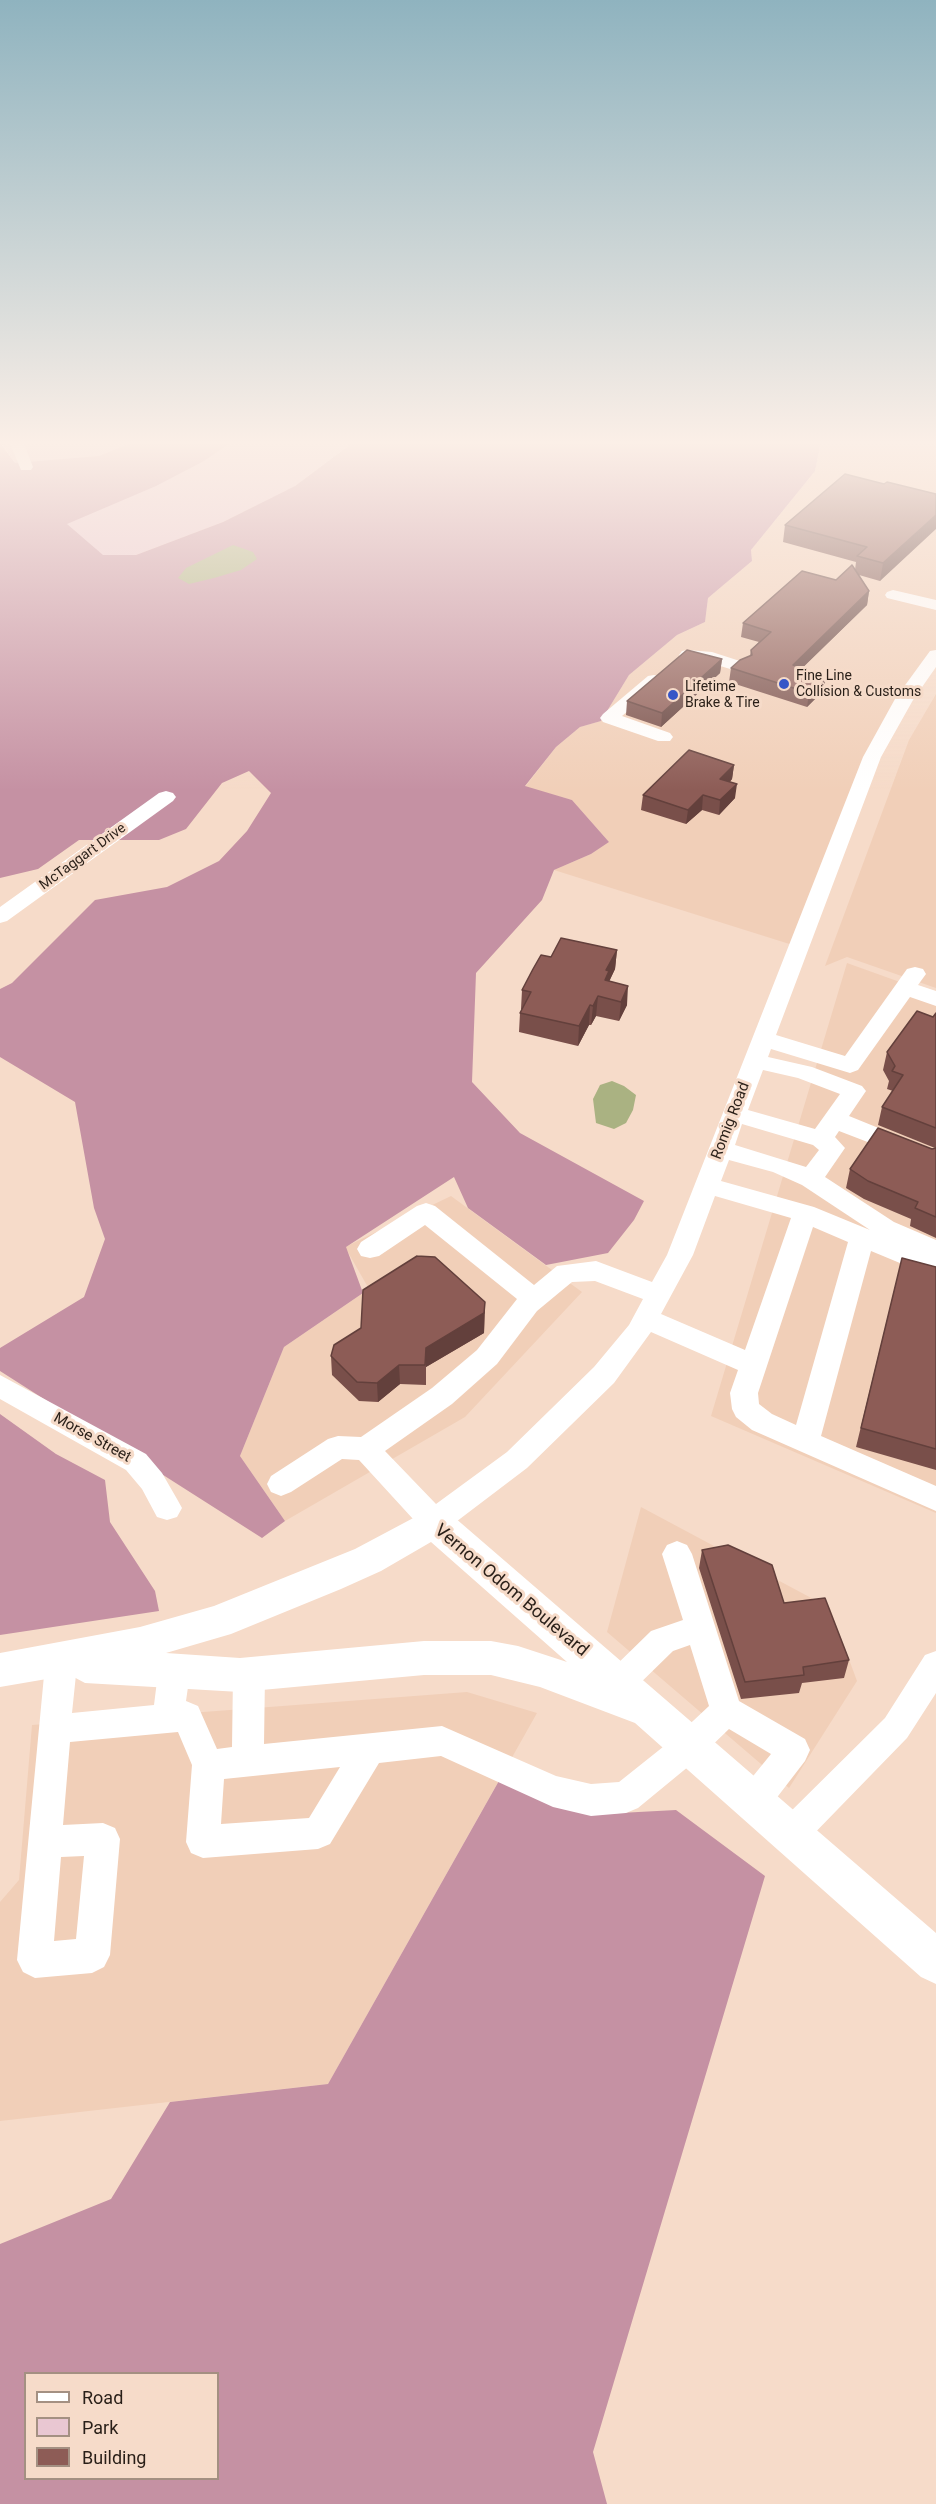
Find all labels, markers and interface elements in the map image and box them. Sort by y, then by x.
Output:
place label: Fine Line Collision & Customs [796,668,921,700]
marker: Fine Line Collision & Customs [777,677,791,691]
place label: Lifetime Brake & Tire [685,679,760,712]
marker: Lifetime Brake & Tire [666,688,680,702]
street label: McTaggart Drive [37,820,129,894]
street label: Romig Road [708,1080,754,1162]
street label: Morse Street [50,1409,134,1467]
street label: Vernon Odom Boulevard [430,1520,592,1662]
legend [24,2372,219,2480]
text: Road [82,2387,123,2408]
text: Park [82,2417,118,2438]
text: Building [82,2447,146,2468]

